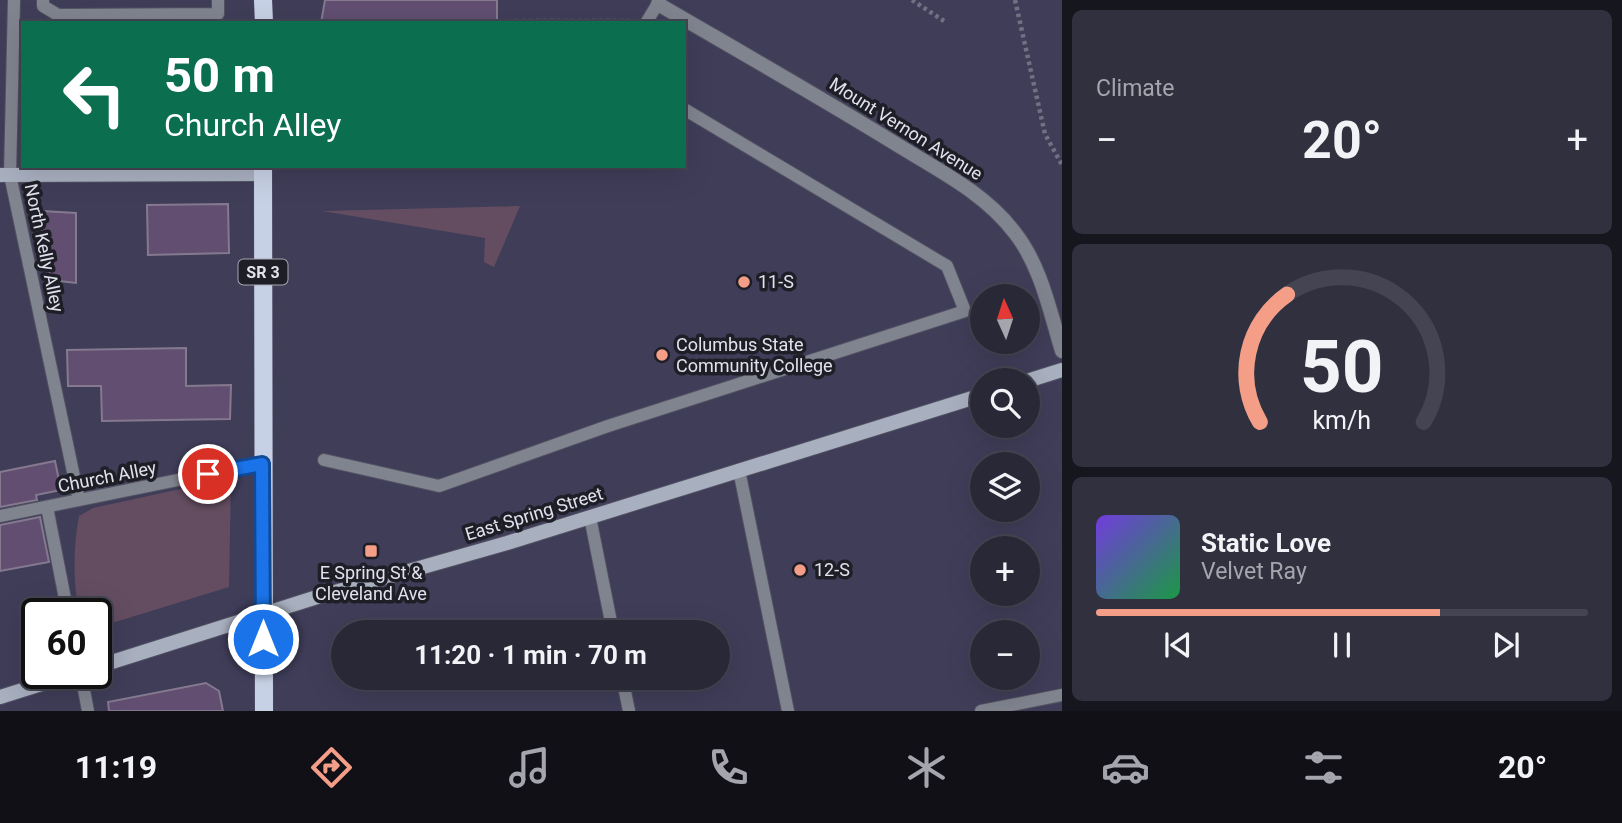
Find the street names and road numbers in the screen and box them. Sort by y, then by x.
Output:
street label: Mount Vernon Avenue [826,73,987,184]
street label: North Kelly Alley [21,182,68,314]
road number: SR 3 [238,260,288,284]
street label: Church Alley [56,457,158,496]
street label: East Spring Street [462,483,605,544]

